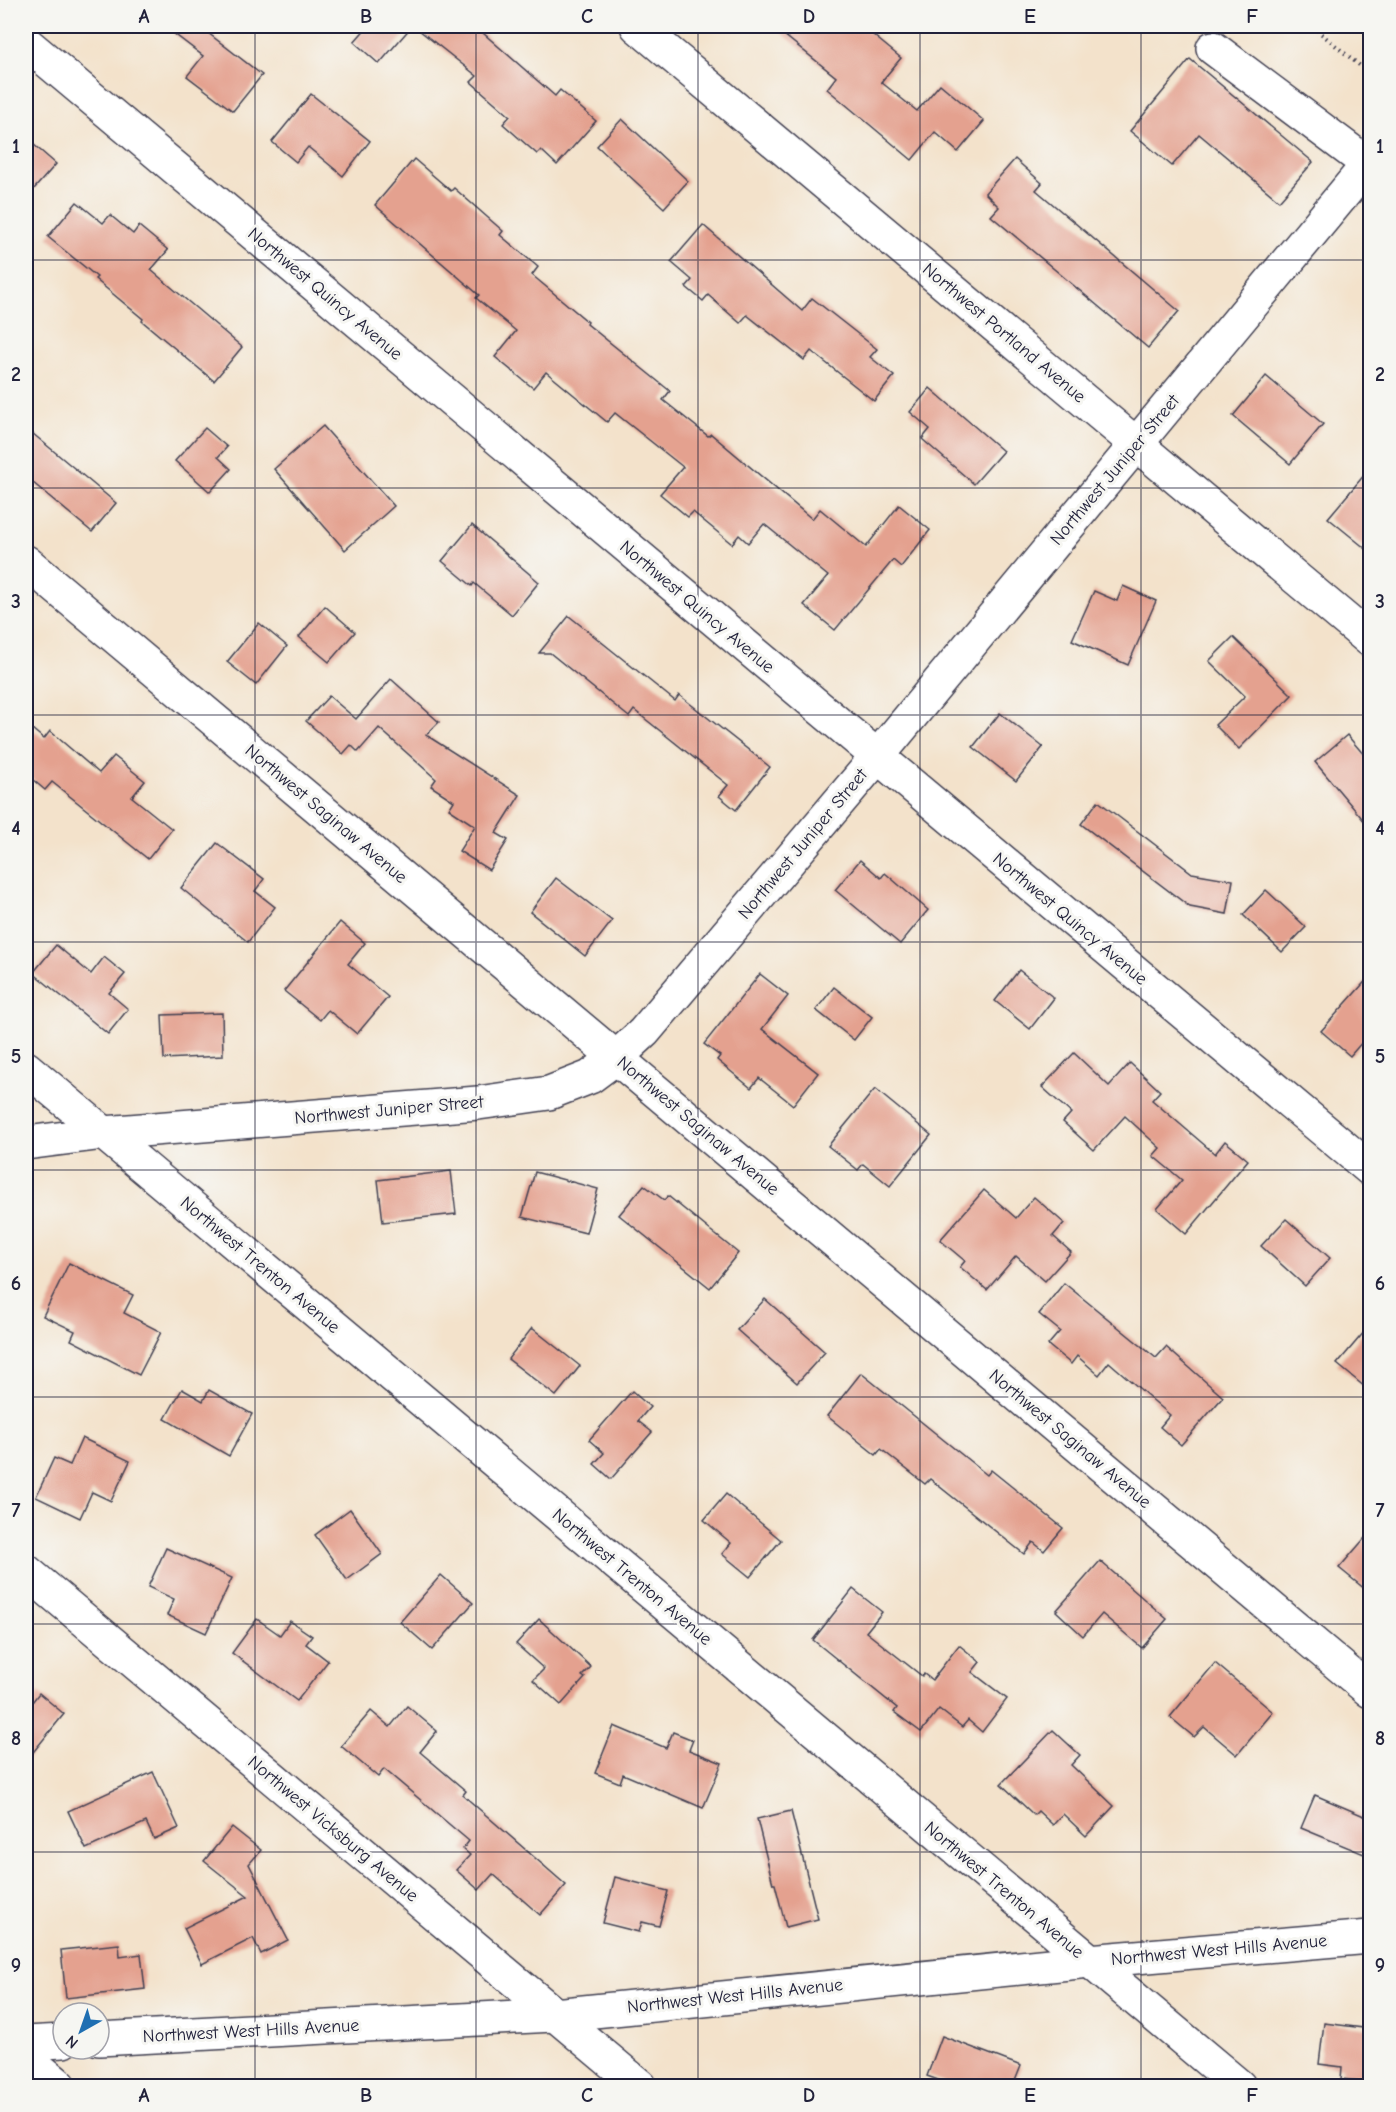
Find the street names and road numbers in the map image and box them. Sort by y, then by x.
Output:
street label: Northwest Quincy Avenue [244,223,406,365]
street label: Northwest Portland Avenue [918,259,1090,407]
street label: Northwest Juniper Street [1046,390,1185,549]
street label: Northwest Quincy Avenue [616,536,778,678]
street label: Northwest Saginaw Avenue [241,740,411,888]
street label: Northwest Juniper Street [734,764,873,923]
street label: Northwest Quincy Avenue [989,848,1151,990]
street label: Northwest Saginaw Avenue [613,1052,783,1200]
street label: Northwest Juniper Street [294,1091,485,1129]
street label: Northwest Trenton Avenue [176,1192,344,1338]
street label: Northwest Saginaw Avenue [985,1365,1155,1513]
street label: Northwest Trenton Avenue [548,1504,716,1650]
street label: Northwest Vicksburg Avenue [244,1752,422,1906]
street label: Northwest Trenton Avenue [920,1817,1088,1963]
street label: Northwest West Hills Avenue [1110,1930,1328,1970]
street label: Northwest West Hills Avenue [626,1974,844,2018]
street label: Northwest West Hills Avenue [142,2015,360,2047]

